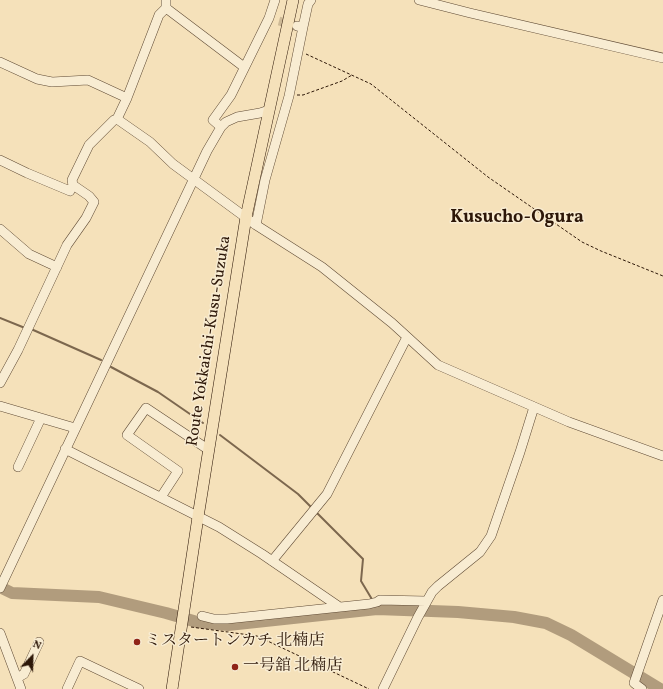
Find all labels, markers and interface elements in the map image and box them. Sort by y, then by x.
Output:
district label: Kusucho-Ogura [450,208,584,230]
street label: Route Yokkaichi-Kusu-Suzuka [184,234,236,448]
place label: ミスタートンカチ 北楠店 [145,632,324,652]
north arrow [12,637,52,677]
text: N [30,637,43,654]
marker: ミスタートンカチ 北楠店 [132,637,142,647]
place label: 一号舘 北楠店 [243,657,342,677]
marker: 一号舘 北楠店 [230,662,240,672]

